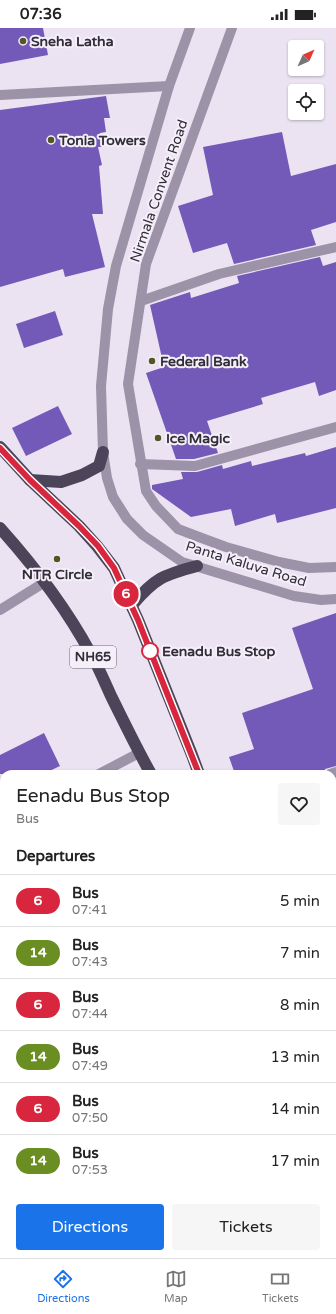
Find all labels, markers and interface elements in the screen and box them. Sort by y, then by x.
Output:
text: 07:36 [20,5,62,23]
place label: Sneha Latha [31,33,114,50]
marker: Sneha Latha [18,36,28,46]
north arrow [288,40,324,76]
map controls [288,40,324,120]
button: locate [288,84,324,120]
street label: Nirmala Convent Road [127,117,191,265]
place label: Tonia Towers [58,132,146,149]
marker: Tonia Towers [46,135,56,145]
place label: Federal Bank [160,353,247,370]
marker: Federal Bank [147,356,157,366]
place label: Ice Magic [166,430,230,447]
marker: Ice Magic [153,433,163,443]
street label: Panta Kaluva Road [184,538,308,590]
marker: NTR Circle [52,554,62,564]
place label: NTR Circle [22,566,92,583]
line badge: 6 [113,581,139,607]
text: 6 [122,585,130,602]
marker: Eenadu Bus Stop [141,642,159,660]
place label: Eenadu Bus Stop [162,643,276,660]
road number: NH65 [70,646,116,668]
button: heart [278,783,320,825]
text: Eenadu Bus Stop [16,785,170,807]
text: Bus [16,811,39,827]
text: Departures [16,847,95,865]
text: Bus [72,884,99,902]
text: 6 [34,892,42,909]
text: 5 min [280,892,320,910]
text: 07:41 [72,902,108,918]
text: Bus [72,936,99,954]
text: 14 [29,944,47,961]
text: 7 min [280,944,320,962]
text: 07:43 [72,954,108,970]
text: Bus [72,988,99,1006]
text: 6 [34,996,42,1013]
text: 8 min [280,996,320,1014]
text: 07:44 [72,1006,108,1022]
text: Bus [72,1040,99,1058]
text: 14 [29,1048,47,1065]
text: 13 min [271,1048,320,1066]
text: 07:49 [72,1058,108,1074]
text: Bus [72,1092,99,1110]
text: 6 [34,1100,42,1117]
text: 14 min [271,1100,320,1118]
text: 07:50 [72,1110,108,1126]
text: Bus [72,1144,99,1162]
text: 14 [29,1152,47,1169]
text: 17 min [271,1152,320,1170]
text: 07:53 [72,1162,108,1178]
button: Directions [16,1204,164,1250]
button: Tickets [172,1204,320,1250]
tab: Directions [37,1268,90,1305]
tab: Map [164,1268,188,1305]
tab: Tickets [262,1268,299,1305]

